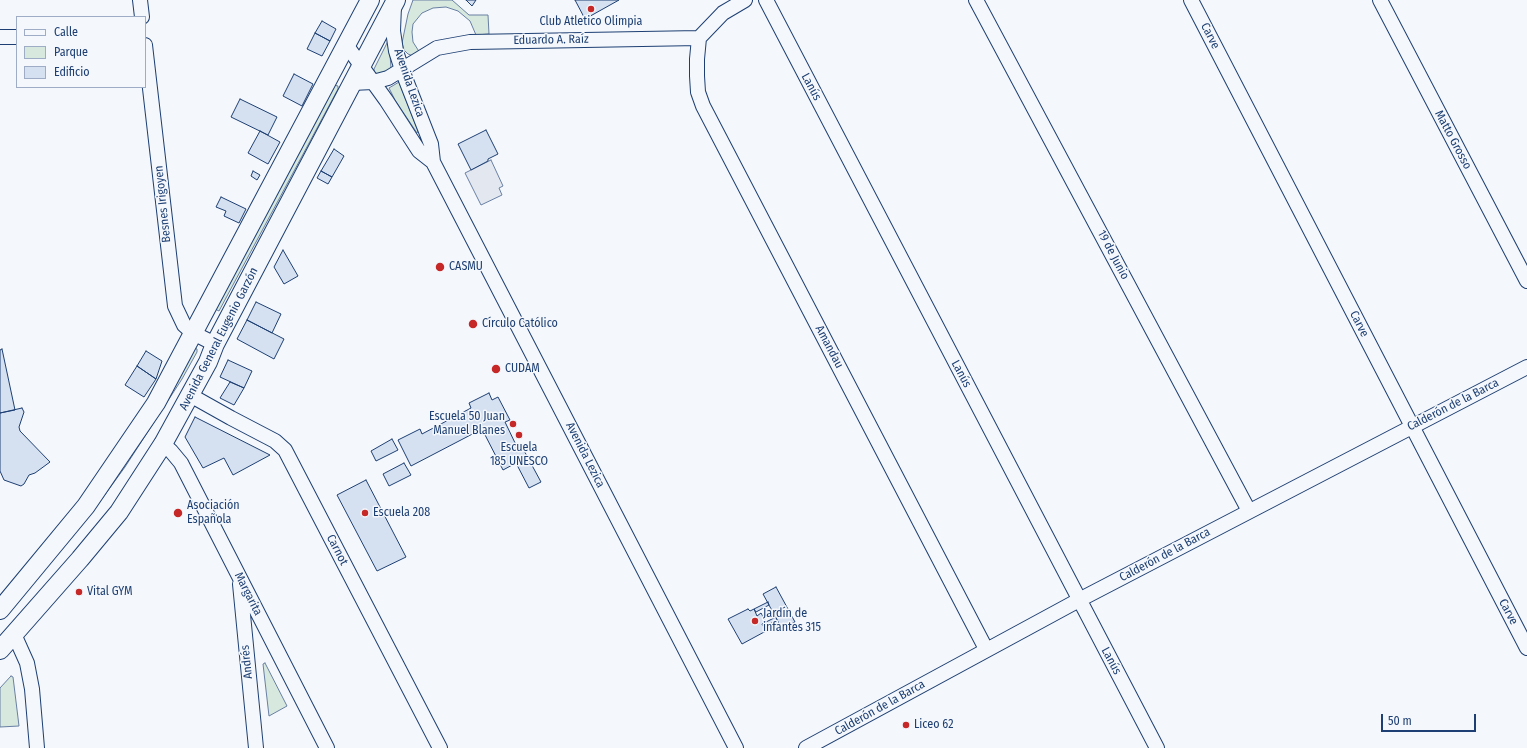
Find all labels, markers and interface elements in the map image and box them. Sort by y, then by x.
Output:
marker: Club Atletico Olimpia [586,4,596,14]
place label: Club Atletico Olimpia [539,15,643,29]
legend [16,16,146,88]
street label: Carve [1197,21,1223,51]
text: Calle [54,25,78,39]
street label: Eduardo A. Raíz [513,32,589,48]
text: Parque [54,45,88,59]
street label: Avenida Lezica [391,47,427,119]
text: Edificio [54,65,90,79]
street label: Lanús [798,71,824,103]
street label: Matto Grosso [1431,108,1475,172]
street label: Besnes Irigoyen [152,165,174,243]
street label: 19 de Junio [1094,228,1132,282]
place label: CASMU [449,260,483,274]
marker: CASMU [434,261,446,273]
street label: Avenida General Eugenio Garzón [177,265,261,413]
street label: Carve [1346,309,1372,339]
place label: Círculo Católico [482,317,558,331]
marker: Círculo Católico [467,318,479,330]
street label: Amandau [812,323,846,371]
street label: Lanús [948,358,974,390]
place label: CUDAM [505,362,540,376]
marker: CUDAM [490,363,502,375]
street label: Calderón de la Barca [1405,376,1501,434]
place label: Escuela 50 Juan Manuel Blanes [429,410,505,438]
marker: Escuela 50 Juan Manuel Blanes [508,419,518,429]
street label: Avenida Lezica [562,420,608,490]
marker: Escuela 185 UNESCO [514,430,524,440]
place label: Escuela 185 UNESCO [490,441,548,469]
place label: Asociación Española [187,499,240,527]
place label: Escuela 208 [373,506,430,520]
marker: Asociación Española [172,507,184,519]
marker: Escuela 208 [360,508,370,518]
street label: Calderón de la Barca [1117,525,1213,585]
street label: Carnot [323,532,351,568]
street label: Margarita [231,570,265,618]
place label: Vital GYM [87,585,133,599]
marker: Vital GYM [74,587,84,597]
street label: Carve [1495,597,1521,627]
place label: Jardín de infantes 315 [763,607,821,635]
marker: Jardín de infantes 315 [750,616,760,626]
street label: Andrés [238,644,256,680]
street label: Lanús [1098,645,1124,677]
street label: Calderón de la Barca [832,677,928,739]
scale bar [1383,706,1478,732]
text: 50 m [1388,714,1412,728]
place label: Liceo 62 [914,718,953,732]
marker: Liceo 62 [901,720,911,730]

